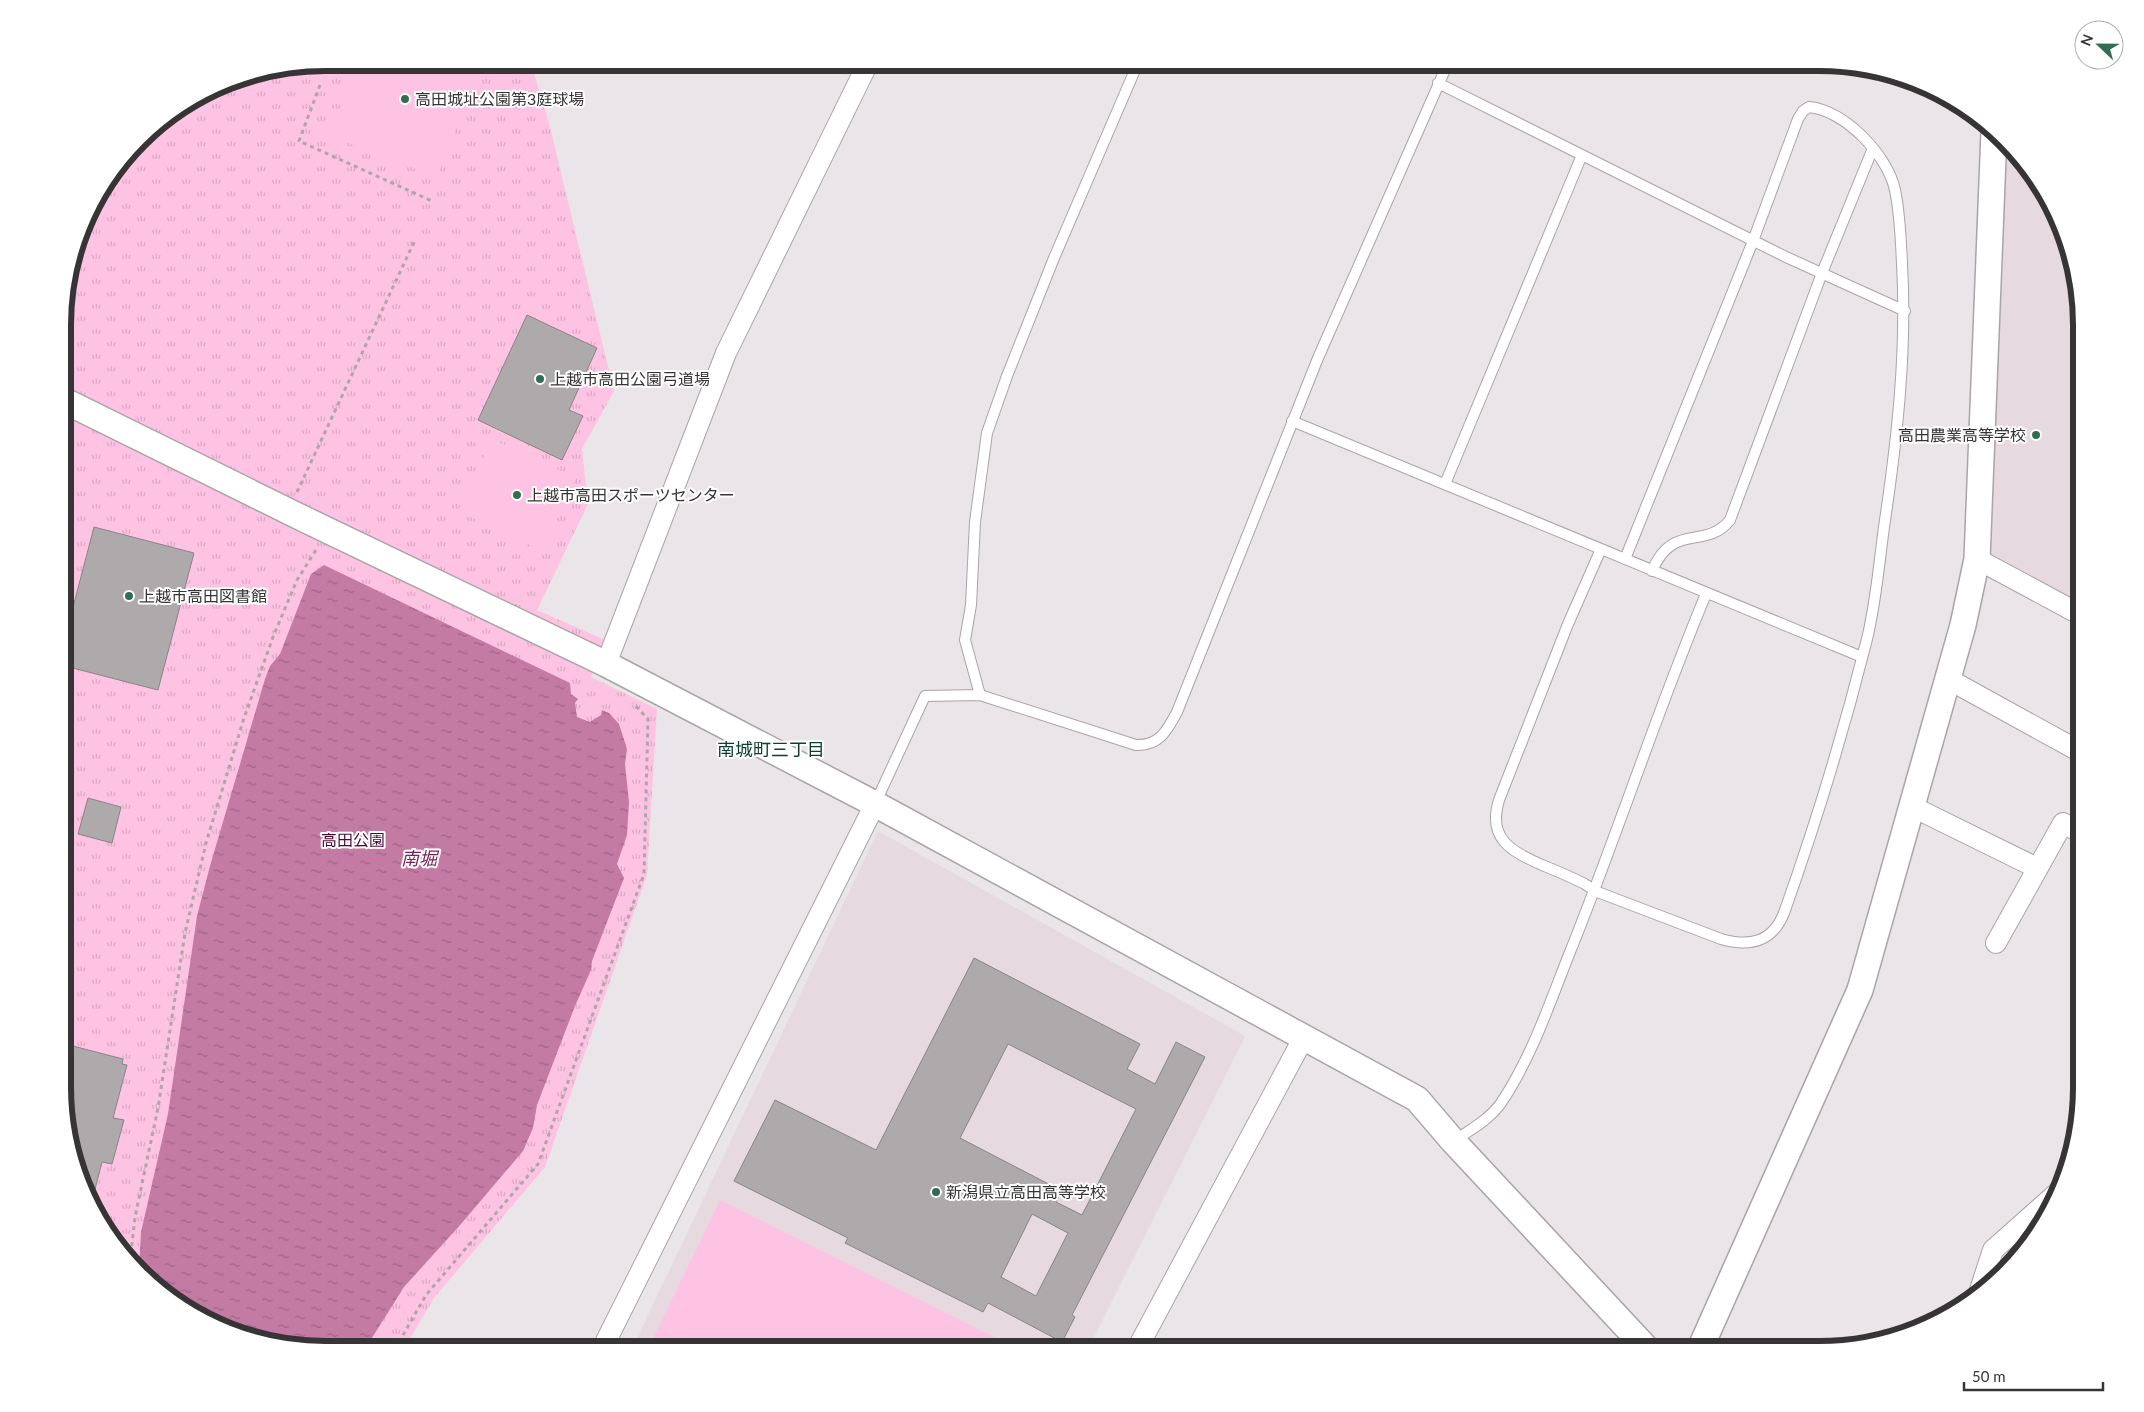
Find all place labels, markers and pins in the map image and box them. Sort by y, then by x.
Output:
place label: 高田城址公園第3庭球場 [415,89,584,108]
marker: 高田城址公園第3庭球場 [399,93,411,105]
place label: 上越市高田公園弓道場 [550,369,710,388]
marker: 上越市高田公園弓道場 [534,373,546,385]
place label: 高田農業高等学校 [1898,425,2026,444]
marker: 高田農業高等学校 [2030,429,2042,441]
place label: 上越市高田スポーツセンター [527,485,735,504]
marker: 上越市高田スポーツセンター [511,489,523,501]
place label: 上越市高田図書館 [139,586,267,605]
marker: 上越市高田図書館 [123,590,135,602]
place label: 新潟県立高田高等学校 [946,1182,1106,1201]
marker: 新潟県立高田高等学校 [930,1186,942,1198]

